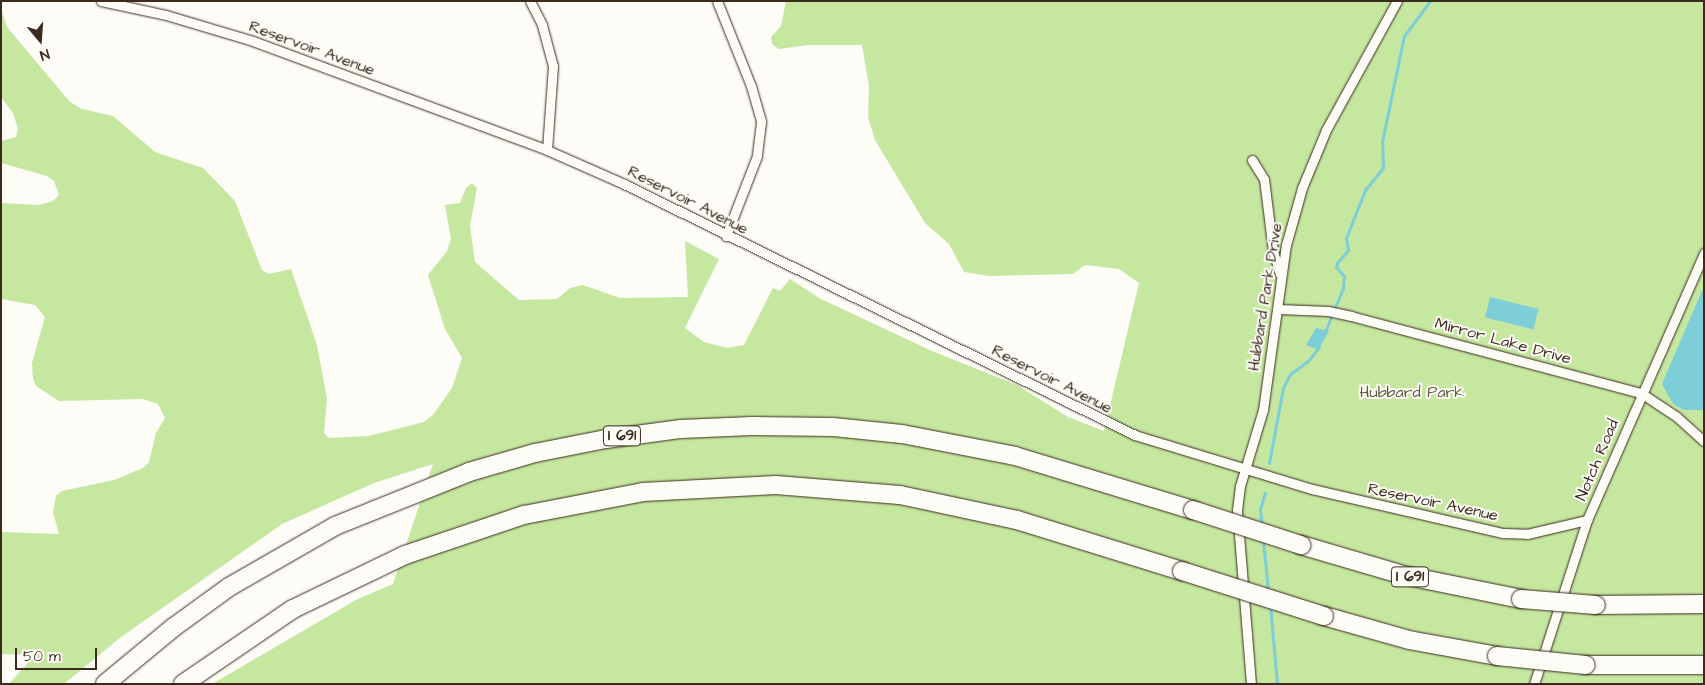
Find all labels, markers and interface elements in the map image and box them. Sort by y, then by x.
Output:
north arrow [15,15,65,65]
street label: Reservoir Avenue [246,16,378,80]
text: N [37,43,52,65]
street label: Reservoir Avenue [625,161,751,239]
street label: Hubbard Park Drive [1244,222,1286,372]
street label: Mirror Lake Drive [1433,314,1573,368]
street label: Reservoir Avenue [989,340,1115,418]
park label: Hubbard Park [1360,382,1464,402]
street label: Notch Road [1571,416,1623,504]
road number: I 691 [602,424,642,448]
street label: Reservoir Avenue [1366,479,1500,525]
road number: I 691 [1390,564,1430,590]
scale bar [18,638,100,670]
text: 50 m [23,646,61,667]

